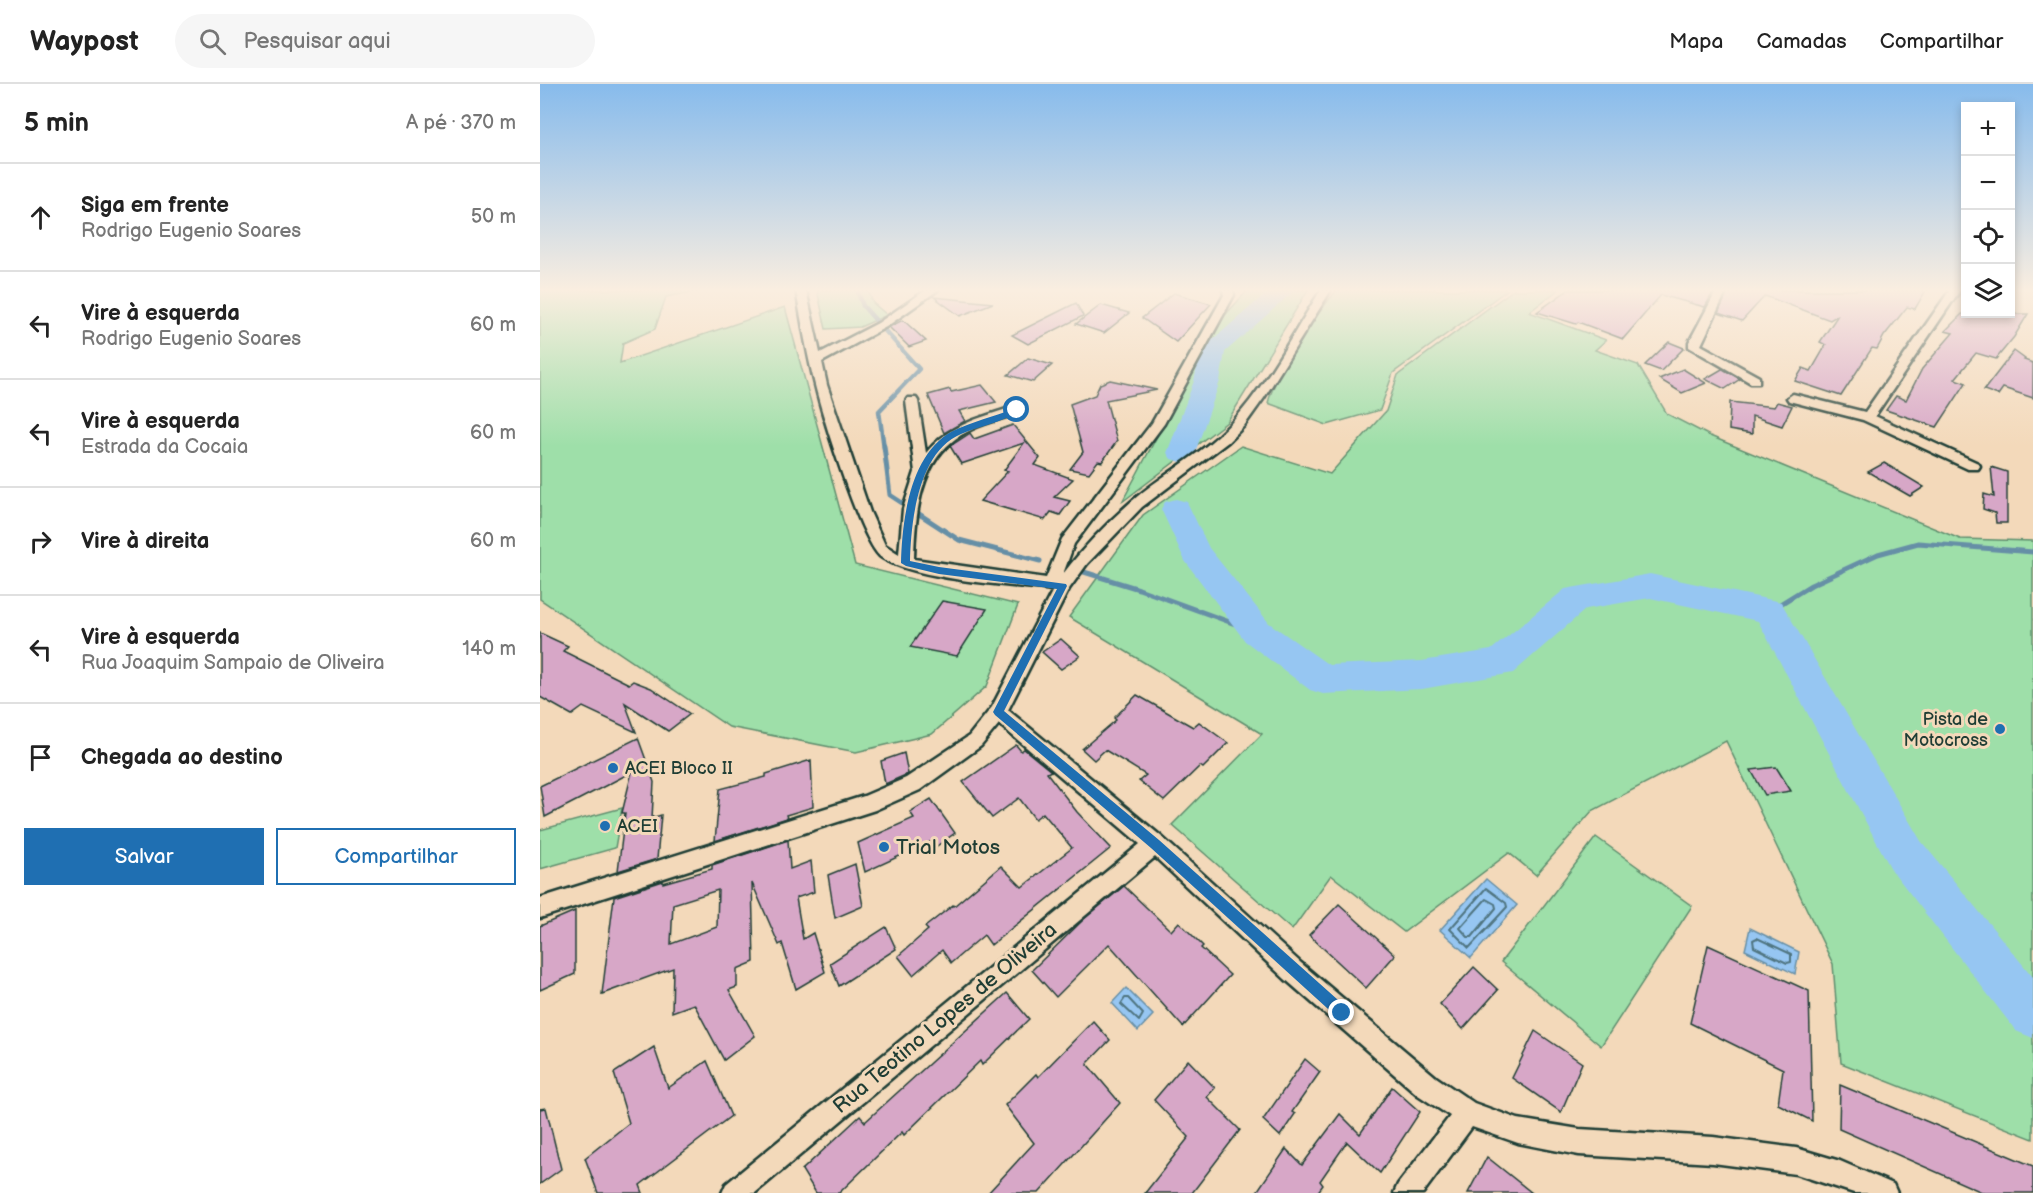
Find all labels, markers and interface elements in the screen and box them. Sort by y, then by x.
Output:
search box [175,14,595,68]
text: Waypost [30,25,139,58]
icon: search [196,25,229,58]
text: Pesquisar aqui [244,28,391,55]
text: Mapa [1669,29,1723,54]
text: Camadas [1756,29,1847,54]
text: Compartilhar [1880,29,2003,54]
map controls [1961,102,2015,318]
button: + [1961,102,2015,156]
text: 5 min [24,108,89,139]
text: A pé · 370 m [406,111,516,135]
button: − [1961,156,2015,210]
text: Siga em frente [81,192,229,219]
icon: ahead [24,201,57,234]
text: 50 m [471,205,516,229]
button: locate [1961,210,2015,264]
text: Rodrigo Eugenio Soares [81,219,301,243]
button: layers [1961,264,2015,318]
text: Vire à esquerda [81,300,240,327]
icon: left [24,309,57,342]
text: 60 m [470,313,516,337]
text: Rodrigo Eugenio Soares [81,327,301,351]
route start [1003,396,1029,422]
text: Vire à esquerda [81,408,240,435]
icon: left [24,417,57,450]
text: 60 m [470,421,516,445]
text: Estrada da Cocaia [81,435,248,459]
icon: right [24,525,57,558]
text: Vire à direita [81,528,209,555]
text: 60 m [470,529,516,553]
text: Vire à esquerda [81,624,240,651]
icon: left [24,633,57,666]
text: 140 m [462,637,516,661]
text: Rua Joaquim Sampaio de Oliveira [81,651,385,675]
place label: Pista de Motocross [1903,709,1988,751]
marker: Pista de Motocross [1993,722,2007,736]
icon: arrive [24,741,57,774]
text: Chegada ao destino [81,744,283,771]
place label: ACEI Bloco II [625,758,733,779]
marker: ACEI Bloco II [606,761,620,775]
place label: ACEI [617,816,658,837]
marker: ACEI [598,819,612,833]
button: Salvar [24,828,264,885]
button: Compartilhar [276,828,516,885]
place label: Trial Motos [896,835,1000,860]
marker: Trial Motos [877,840,891,854]
street label: Rua Teotino Lopes de Oliveira [828,917,1062,1119]
route end [1328,999,1354,1025]

